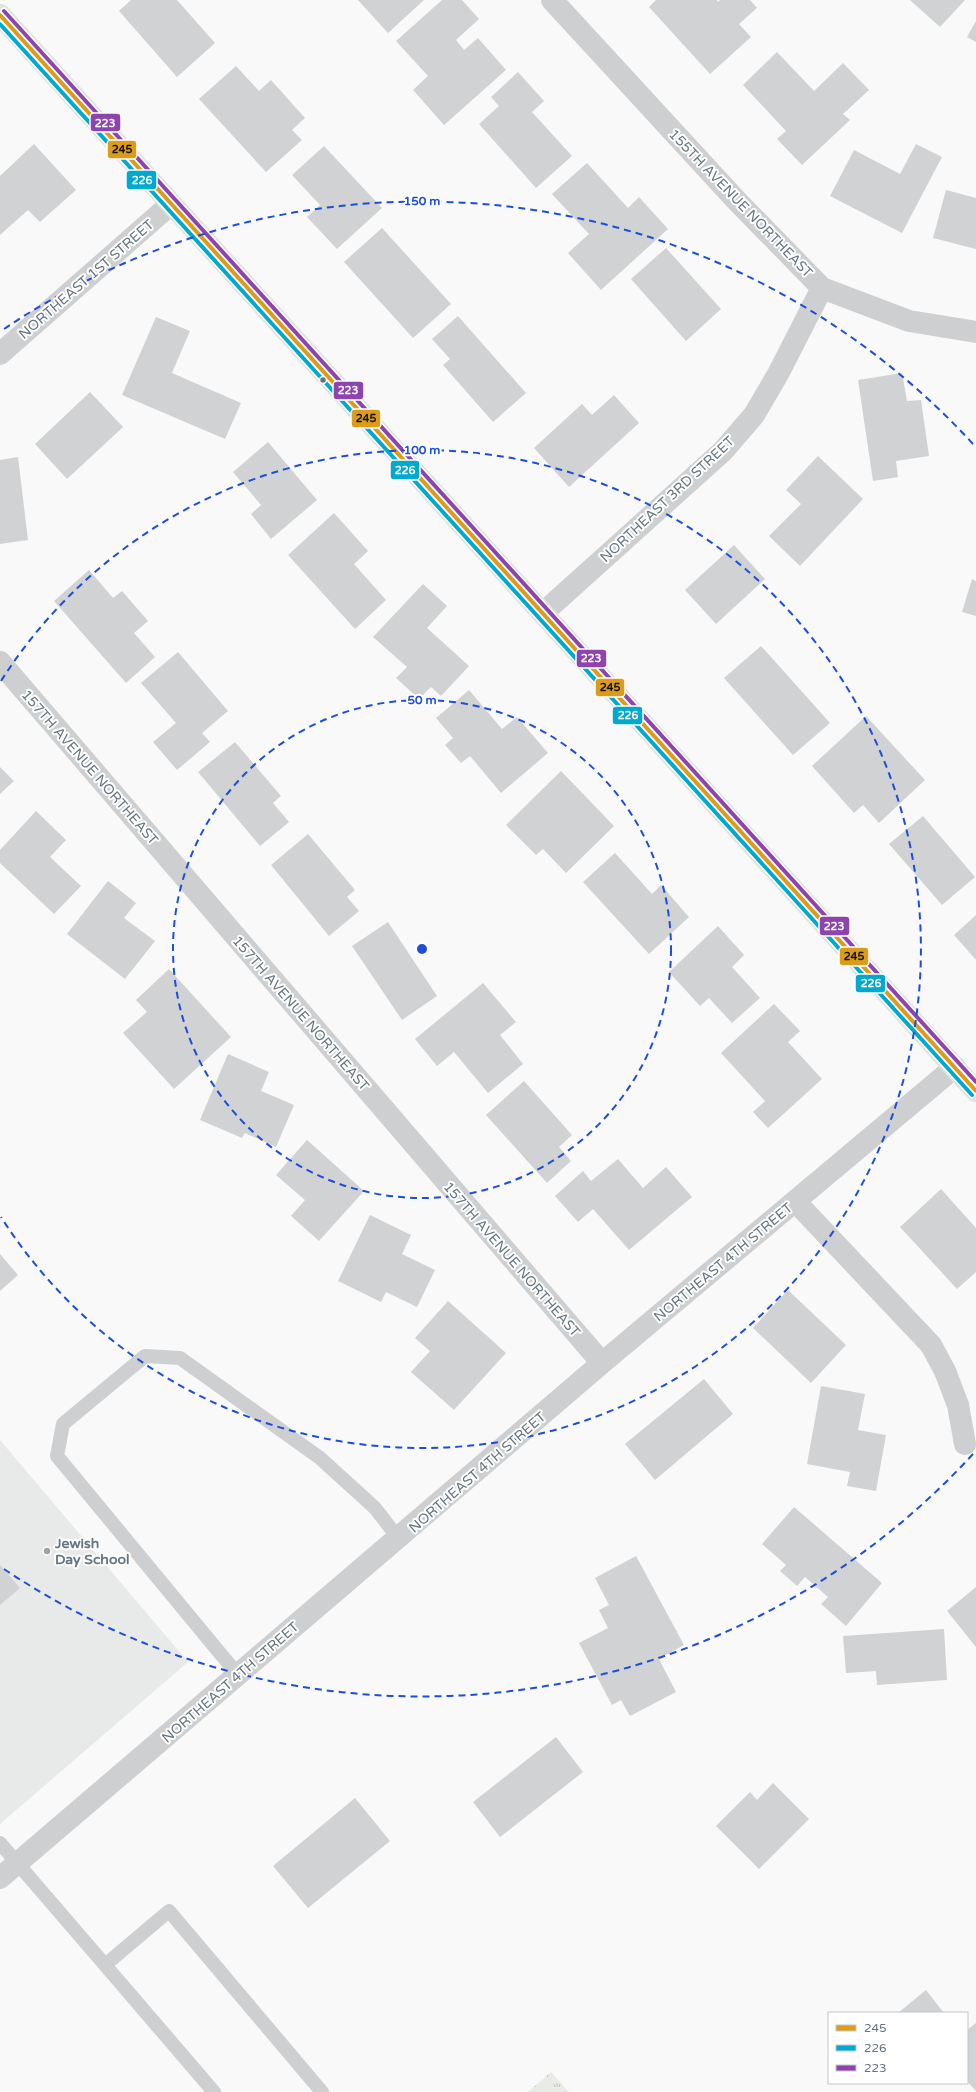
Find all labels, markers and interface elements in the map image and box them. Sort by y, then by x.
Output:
line badge: 223 [90,113,121,132]
text: 223 [95,117,115,130]
street label: 155TH AVENUE NORTHEAST [665,126,816,281]
line badge: 245 [107,140,137,159]
text: 245 [112,143,132,156]
line badge: 226 [126,170,157,190]
text: 226 [132,174,152,187]
text: 150 m [404,194,440,208]
street label: NORTHEAST 1ST STREET [15,216,158,343]
unlabelled marker [318,375,328,385]
line badge: 223 [333,381,364,400]
text: 223 [338,384,358,397]
line badge: 245 [351,409,381,428]
text: 245 [356,412,376,425]
street label: NORTHEAST 3RD STREET [597,432,738,566]
text: 100 m [404,443,440,457]
line badge: 226 [390,460,420,480]
text: 226 [395,464,415,477]
line badge: 223 [576,649,607,668]
text: 223 [581,652,601,665]
line badge: 245 [595,678,625,697]
text: 245 [600,681,620,694]
street label: 157TH AVENUE NORTHEAST [18,686,162,849]
text: 50 m [407,693,437,707]
line badge: 226 [612,706,643,725]
text: 226 [618,709,638,722]
line badge: 223 [819,916,850,936]
text: 223 [824,920,844,933]
street label: 157TH AVENUE NORTHEAST [229,932,373,1095]
centre of rings [415,942,429,956]
line badge: 245 [839,947,869,966]
text: 245 [844,950,864,963]
line badge: 226 [855,974,886,993]
text: 226 [861,977,881,990]
street label: 157TH AVENUE NORTHEAST [440,1178,584,1341]
street label: NORTHEAST 4TH STREET [651,1199,796,1325]
street label: NORTHEAST 4TH STREET [405,1408,550,1536]
place label: Jewish Day School [54,1535,129,1568]
marker: Jewish Day School [42,1546,52,1556]
street label: NORTHEAST 4TH STREET [158,1618,303,1746]
legend [828,2012,968,2084]
text: 245 [864,2021,887,2035]
text: 226 [864,2041,887,2055]
text: 223 [864,2061,887,2075]

